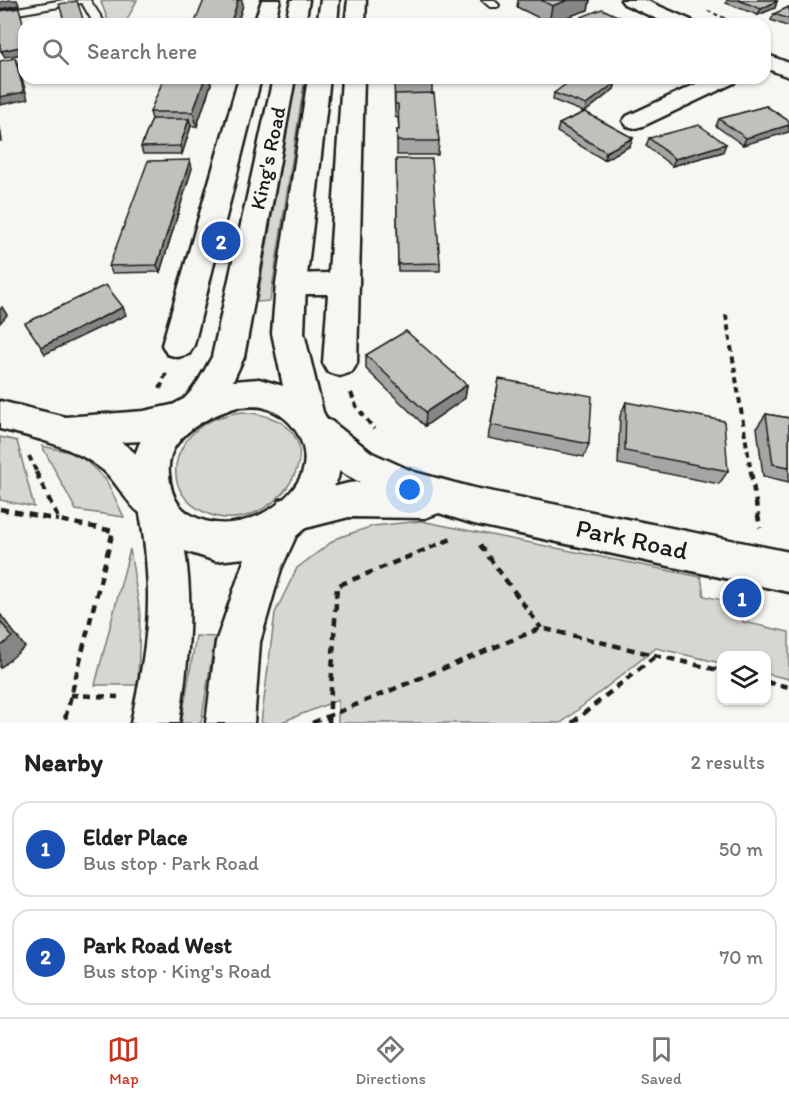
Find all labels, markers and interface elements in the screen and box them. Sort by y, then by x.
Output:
search box [18,18,771,84]
icon: search [39,35,72,68]
text: Search here [87,38,197,65]
street label: King's Road [244,104,291,212]
pin: 2 [202,218,240,264]
your location [395,475,424,504]
street label: Park Road [573,512,691,566]
pin: 1 [722,576,762,620]
map controls [717,651,771,705]
button: layers [717,651,771,705]
text: Nearby [24,746,103,778]
text: 2 results [691,750,765,774]
text: Elder Place [83,824,188,851]
text: 1 [41,837,50,861]
text: 50 m [719,837,763,861]
text: Bus stop · Park Road [83,851,259,875]
text: Park Road West [83,932,232,959]
text: 2 [40,945,51,969]
text: 70 m [719,945,763,969]
text: Bus stop · King's Road [83,959,271,983]
tab: Map [107,1033,140,1088]
tab: Directions [355,1033,426,1088]
tab: Saved [641,1033,682,1088]

